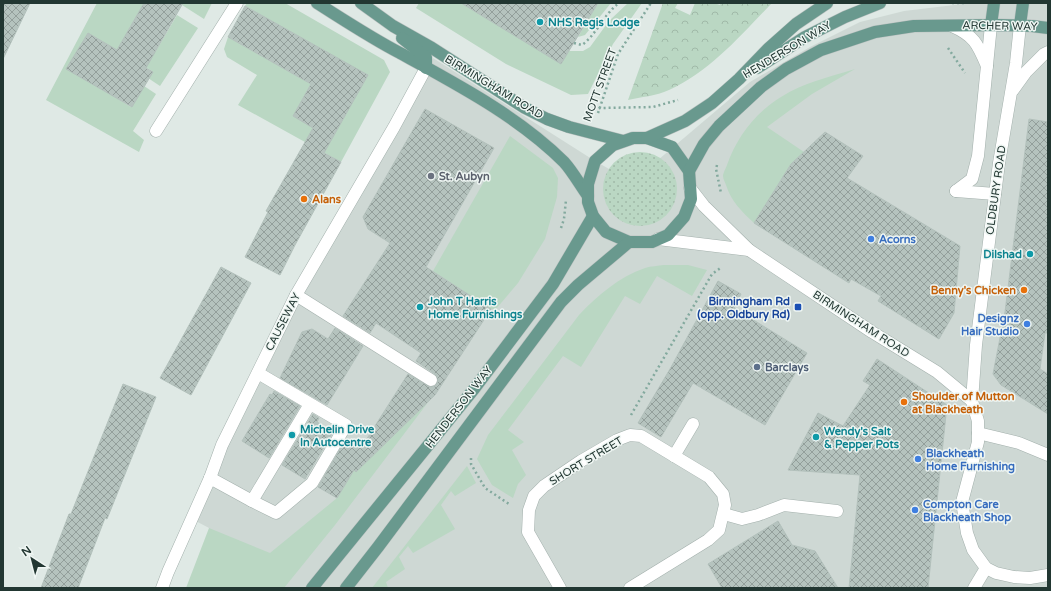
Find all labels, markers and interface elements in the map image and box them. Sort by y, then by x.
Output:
place label: NHS Regis Lodge [548,16,641,30]
marker: NHS Regis Lodge [535,17,545,27]
street label: HENDERSON WAY [741,19,833,81]
street label: ARCHER WAY [962,19,1038,33]
street label: MOTT STREET [581,46,619,123]
street label: BIRMINGHAM ROAD [442,52,546,122]
street label: OLDBURY ROAD [983,144,1009,236]
place label: St. Aubyn [439,170,490,184]
marker: St. Aubyn [426,171,436,181]
place label: Alans [312,193,342,206]
marker: Alans [299,194,309,204]
place label: Acorns [879,233,916,246]
marker: Acorns [866,234,876,244]
place label: Dilshad [983,248,1022,261]
marker: Dilshad [1025,249,1035,259]
place label: Benny's Chicken [931,284,1016,298]
marker: Benny's Chicken [1019,285,1029,295]
street label: BIRMINGHAM ROAD [810,288,912,360]
street label: CAUSEWAY [263,291,303,353]
place label: John T Harris Home Furnishings [427,295,523,322]
place label: Birmingham Rd (opp. Oldbury Rd) [697,295,791,322]
marker: John T Harris Home Furnishings [415,302,425,312]
marker: Birmingham Rd (opp. Oldbury Rd) [793,302,803,312]
place label: Designz Hair Studio [961,312,1020,338]
marker: Designz Hair Studio [1022,319,1032,329]
place label: Barclays [765,361,809,375]
marker: Barclays [752,362,762,372]
street label: HENDERSON WAY [423,363,495,451]
place label: Shoulder of Mutton at Blackheath [912,390,1015,416]
marker: Shoulder of Mutton at Blackheath [899,397,909,407]
place label: Michelin Drive In Autocentre [300,423,375,449]
place label: Wendy's Salt & Pepper Pots [824,425,900,452]
marker: Michelin Drive In Autocentre [287,430,297,440]
marker: Wendy's Salt & Pepper Pots [811,432,821,442]
street label: SHORT STREET [547,434,625,488]
place label: Blackheath Home Furnishing [926,447,1015,474]
marker: Blackheath Home Furnishing [913,454,923,464]
place label: Compton Care Blackheath Shop [923,498,1011,525]
marker: Compton Care Blackheath Shop [910,505,920,515]
north arrow [12,539,52,579]
text: N [19,543,34,559]

